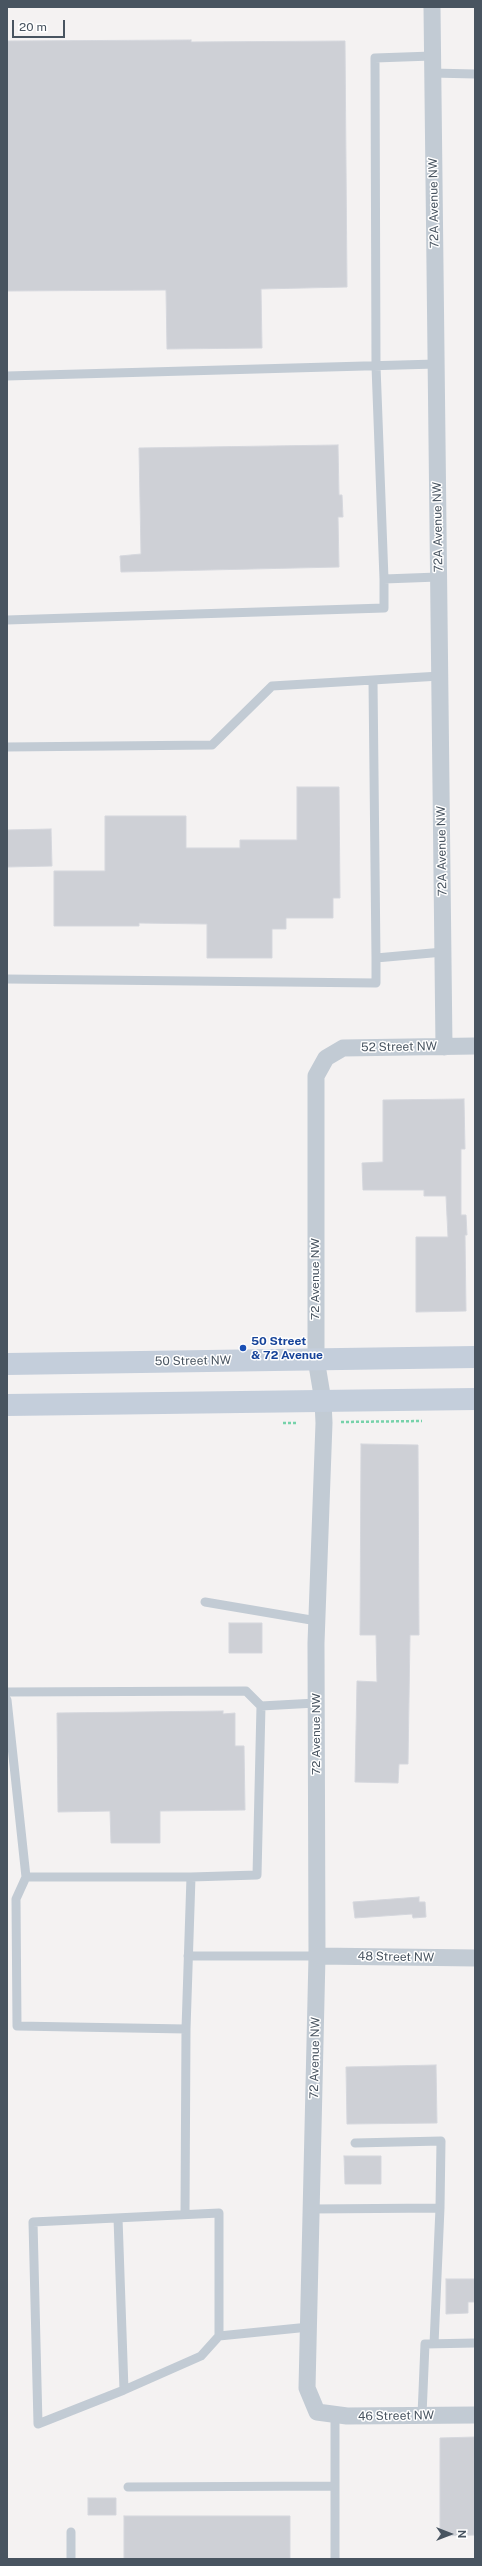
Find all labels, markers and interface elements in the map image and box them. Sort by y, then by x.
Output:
scale bar [14,12,67,38]
text: 20 m [19,20,47,34]
street label: 72A Avenue NW [426,158,442,248]
street label: 72A Avenue NW [430,482,446,572]
street label: 72A Avenue NW [434,806,450,896]
street label: 52 Street NW [361,1039,437,1055]
street label: 72 Avenue NW [308,1238,322,1320]
place label: 50 Street & 72 Avenue [251,1334,323,1362]
marker: 50 Street & 72 Avenue [238,1343,248,1353]
street label: 50 Street NW [155,1353,231,1369]
street label: 72 Avenue NW [309,1693,323,1775]
street label: 48 Street NW [358,1949,434,1965]
street label: 72 Avenue NW [307,2017,323,2099]
street label: 46 Street NW [358,2408,434,2424]
north arrow [430,2514,470,2554]
text: N [456,2530,468,2538]

